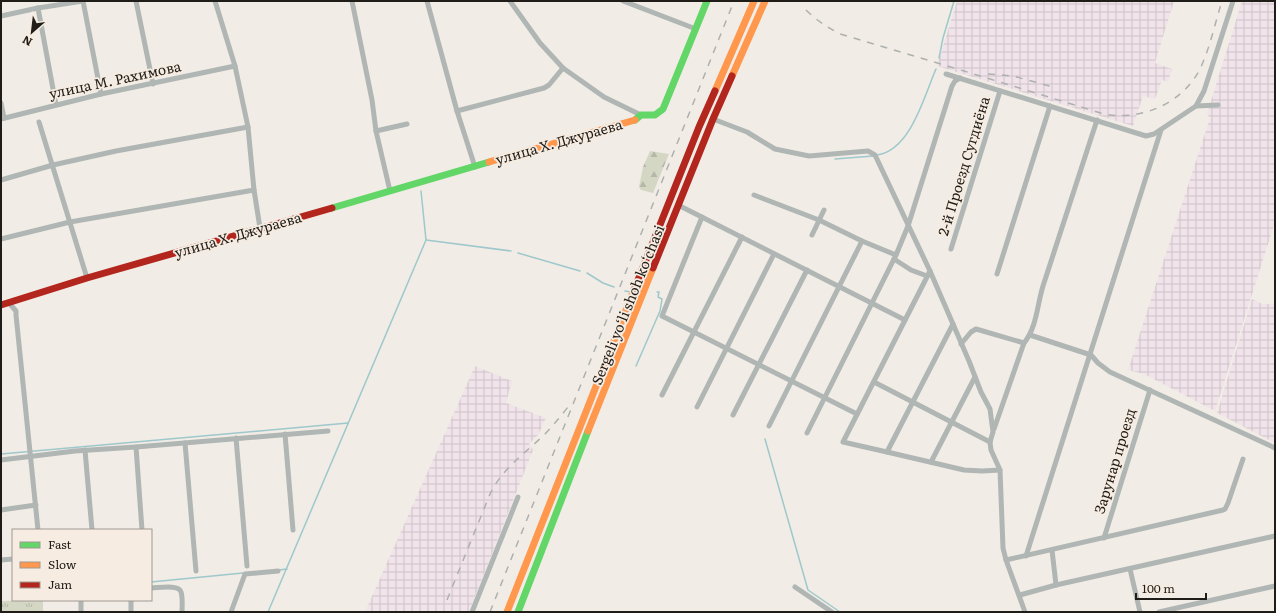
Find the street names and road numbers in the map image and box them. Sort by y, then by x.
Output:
street label: улица М. Рахимова [47,55,183,103]
street label: 2-й Проезд Сугдиёна [932,93,994,238]
street label: улица Х. Джураева [493,113,625,169]
street label: улица Х. Джураева [172,206,304,262]
street label: Sergeli yo‘li shoh ko‘chasi [586,221,668,388]
street label: Зарунар проезд [1088,405,1140,516]

